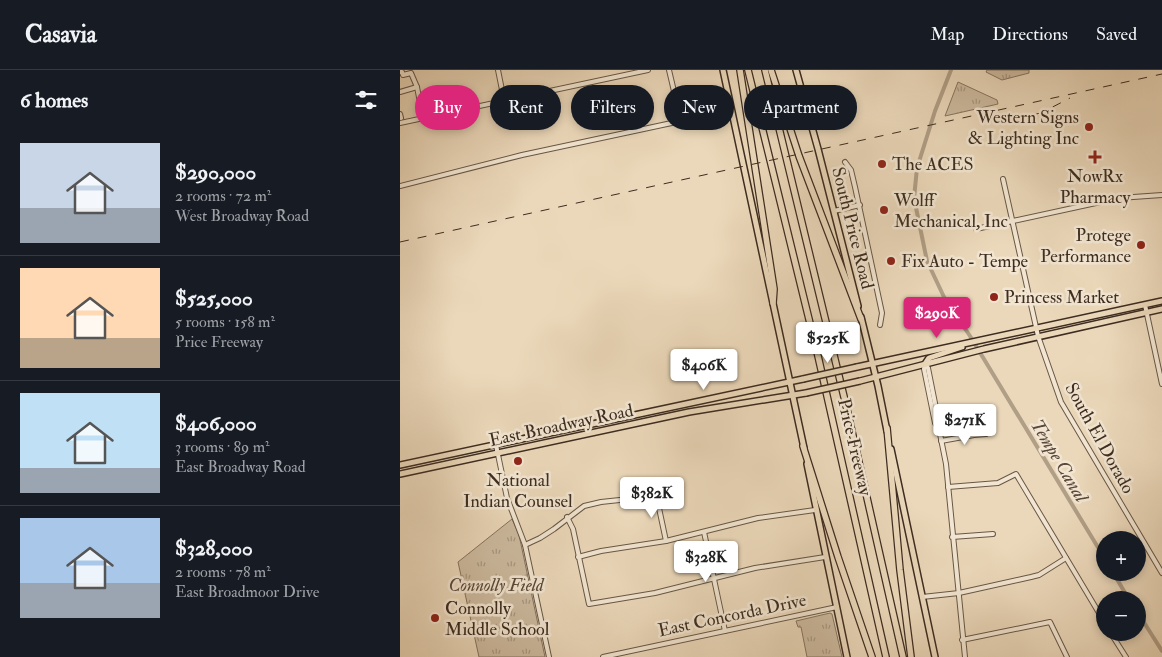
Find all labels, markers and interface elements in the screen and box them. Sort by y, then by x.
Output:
text: Casavia [25,19,97,50]
text: Map [931,23,964,46]
text: Directions [992,23,1068,46]
text: Saved [1096,23,1137,46]
chip: Buy [415,85,480,130]
chip: Rent [490,85,561,130]
chip: Filters [571,85,654,130]
chip: New [664,85,734,130]
chip: Apartment [744,85,857,130]
icon: filters [352,86,380,114]
text: 6 homes [20,87,88,114]
place label: Western Signs & Lighting Inc [968,106,1079,150]
marker: Western Signs & Lighting Inc [1083,121,1095,133]
marker: NowRx Pharmacy [1089,151,1101,163]
place label: The ACES [892,153,973,176]
marker: The ACES [876,158,888,170]
text: $290,000 [175,159,256,186]
icon: home [60,163,120,223]
street label: South Price Road [826,165,879,292]
place label: NowRx Pharmacy [1060,165,1131,209]
text: 2 rooms · 72 m² [175,186,271,206]
place label: Wolff Mechanical, Inc [893,189,1008,233]
marker: Wolff Mechanical, Inc [878,204,890,216]
text: West Broadway Road [175,206,309,226]
place label: Protege Performance [1040,224,1131,268]
marker: Protege Performance [1135,239,1147,251]
place label: Fix Auto - Tempe [901,250,1029,273]
marker: Fix Auto - Tempe [885,255,897,267]
text: $525,000 [175,285,253,312]
place label: Princess Market [1004,286,1119,309]
icon: home [60,288,120,348]
marker: Princess Market [988,291,1000,303]
pin: $290K [902,296,972,339]
text: $290K [915,303,959,323]
text: 5 rooms · 158 m² [175,312,275,332]
pin: $525K [793,322,863,364]
text: $525K [807,328,849,348]
text: Price Freeway [175,332,263,352]
pin: $406K [669,348,739,391]
text: $406K [681,355,727,375]
street label: South El Dorado [1060,379,1140,498]
street label: Price Freeway [832,396,877,499]
street label: East Broadway Road [487,399,635,452]
pin: $271K [930,404,1000,446]
text: $406,000 [175,410,257,437]
text: $271K [944,410,986,430]
icon: home [60,413,120,473]
water label: Tempe Canal [1025,415,1094,508]
text: 3 rooms · 89 m² [175,437,270,457]
marker: National Indian Counsel [512,455,524,467]
text: East Broadway Road [175,457,306,477]
place label: National Indian Counsel [463,469,573,513]
pin: $382K [617,476,687,519]
text: $382K [631,483,673,503]
map controls [1096,531,1146,641]
button: + [1096,531,1146,581]
text: $328,000 [175,535,253,562]
icon: home [60,538,120,598]
pin: $328K [671,540,741,583]
text: $328K [685,547,727,567]
text: 2 rooms · 78 m² [175,562,271,582]
park label: Connolly Field [448,574,545,597]
text: East Broadmoor Drive [175,582,319,602]
street label: East Concorda Drive [656,588,809,642]
button: − [1096,591,1146,641]
place label: Connolly Middle School [445,597,550,641]
marker: Connolly Middle School [429,612,441,624]

